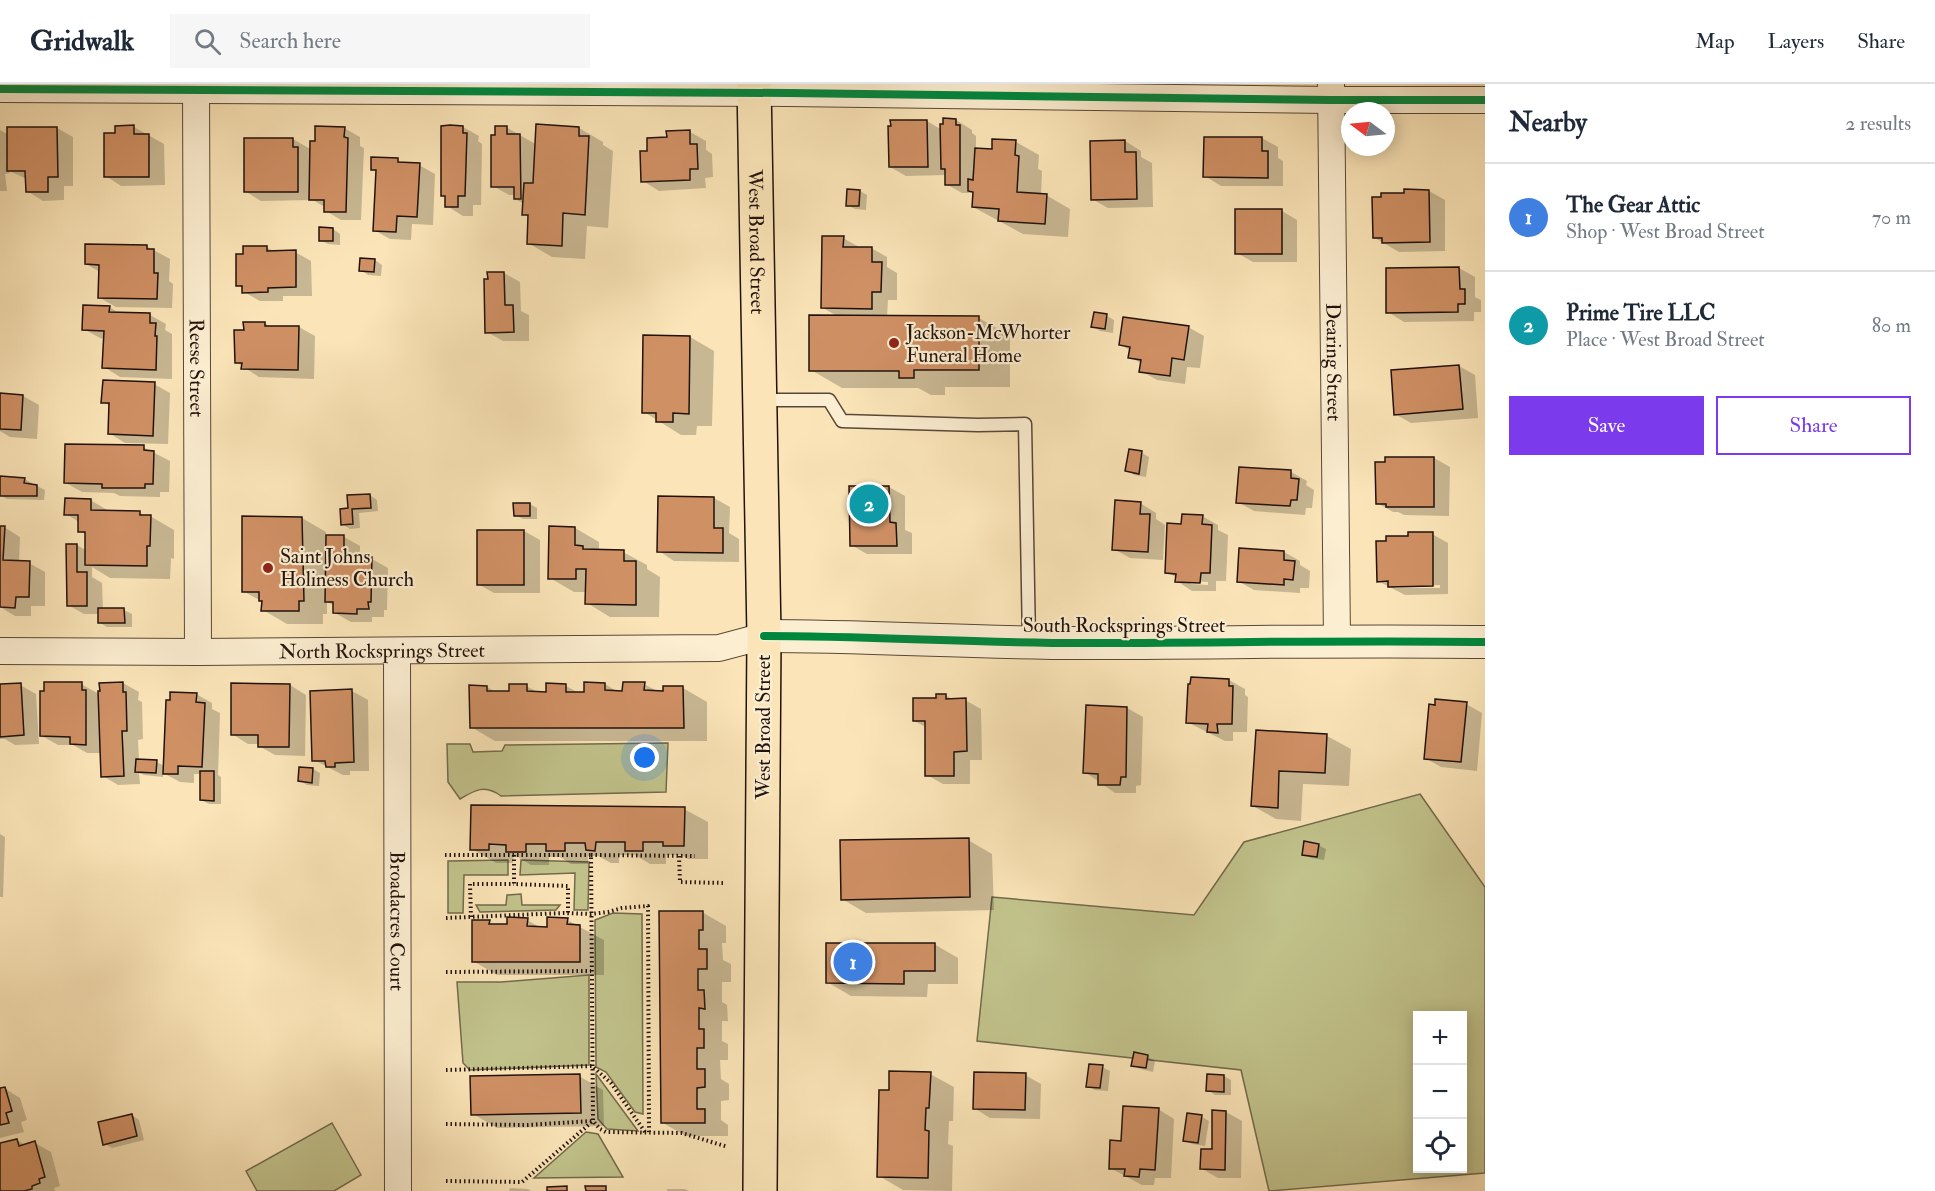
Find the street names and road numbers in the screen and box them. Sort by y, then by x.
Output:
street label: West Broad Street [743,168,771,315]
street label: Dearing Street [1321,303,1347,422]
street label: Reese Street [184,319,210,418]
street label: South Rocksprings Street [1023,613,1226,639]
street label: North Rocksprings Street [279,637,486,664]
street label: West Broad Street [751,654,776,800]
street label: Broadacres Court [385,851,410,991]

